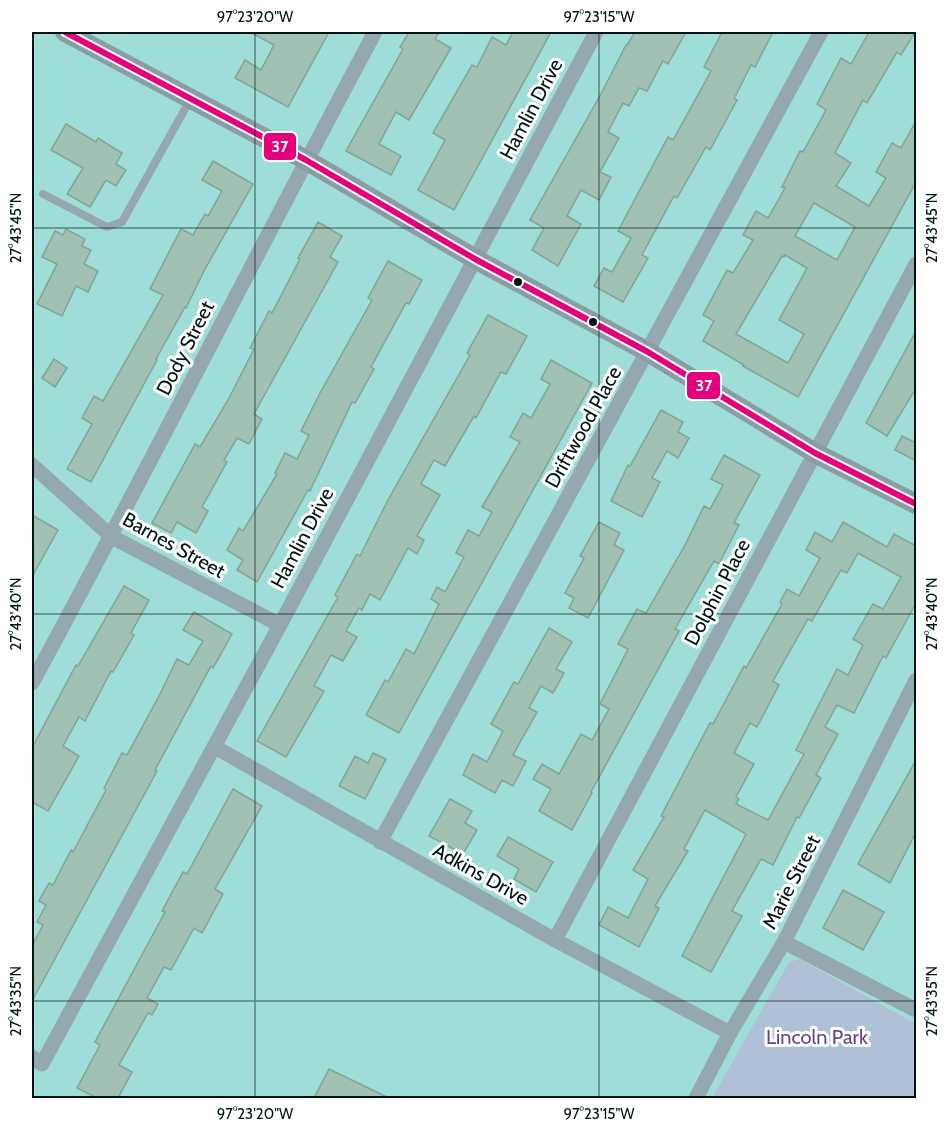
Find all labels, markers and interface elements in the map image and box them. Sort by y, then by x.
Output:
text: 97°23'20"W [217,8,294,26]
text: 97°23'15"W [563,8,635,26]
street label: Hamlin Drive [494,55,568,163]
line badge: 37 [263,132,297,161]
text: 37 [272,137,289,156]
text: 27°43'45"N [7,193,25,263]
text: 27°43'45"N [923,193,941,263]
unlabelled marker [512,276,524,288]
street label: Dody Street [151,297,219,399]
unlabelled marker [587,316,599,328]
street label: Driftwood Place [540,362,626,492]
line badge: 37 [686,371,721,400]
text: 37 [696,376,713,395]
street label: Hamlin Drive [265,484,339,592]
street label: Barnes Street [119,507,230,583]
street label: Dolphin Place [679,535,755,649]
text: 27°43'40"N [7,578,25,650]
text: 27°43'40"N [923,578,941,650]
street label: Marie Street [757,831,825,933]
street label: Adkins Drive [429,838,533,910]
text: 27°43'35"N [7,966,25,1036]
text: 27°43'35"N [923,966,941,1036]
park label: Lincoln Park [766,1025,868,1049]
text: 97°23'20"W [217,1105,294,1123]
text: 97°23'15"W [563,1105,635,1123]

